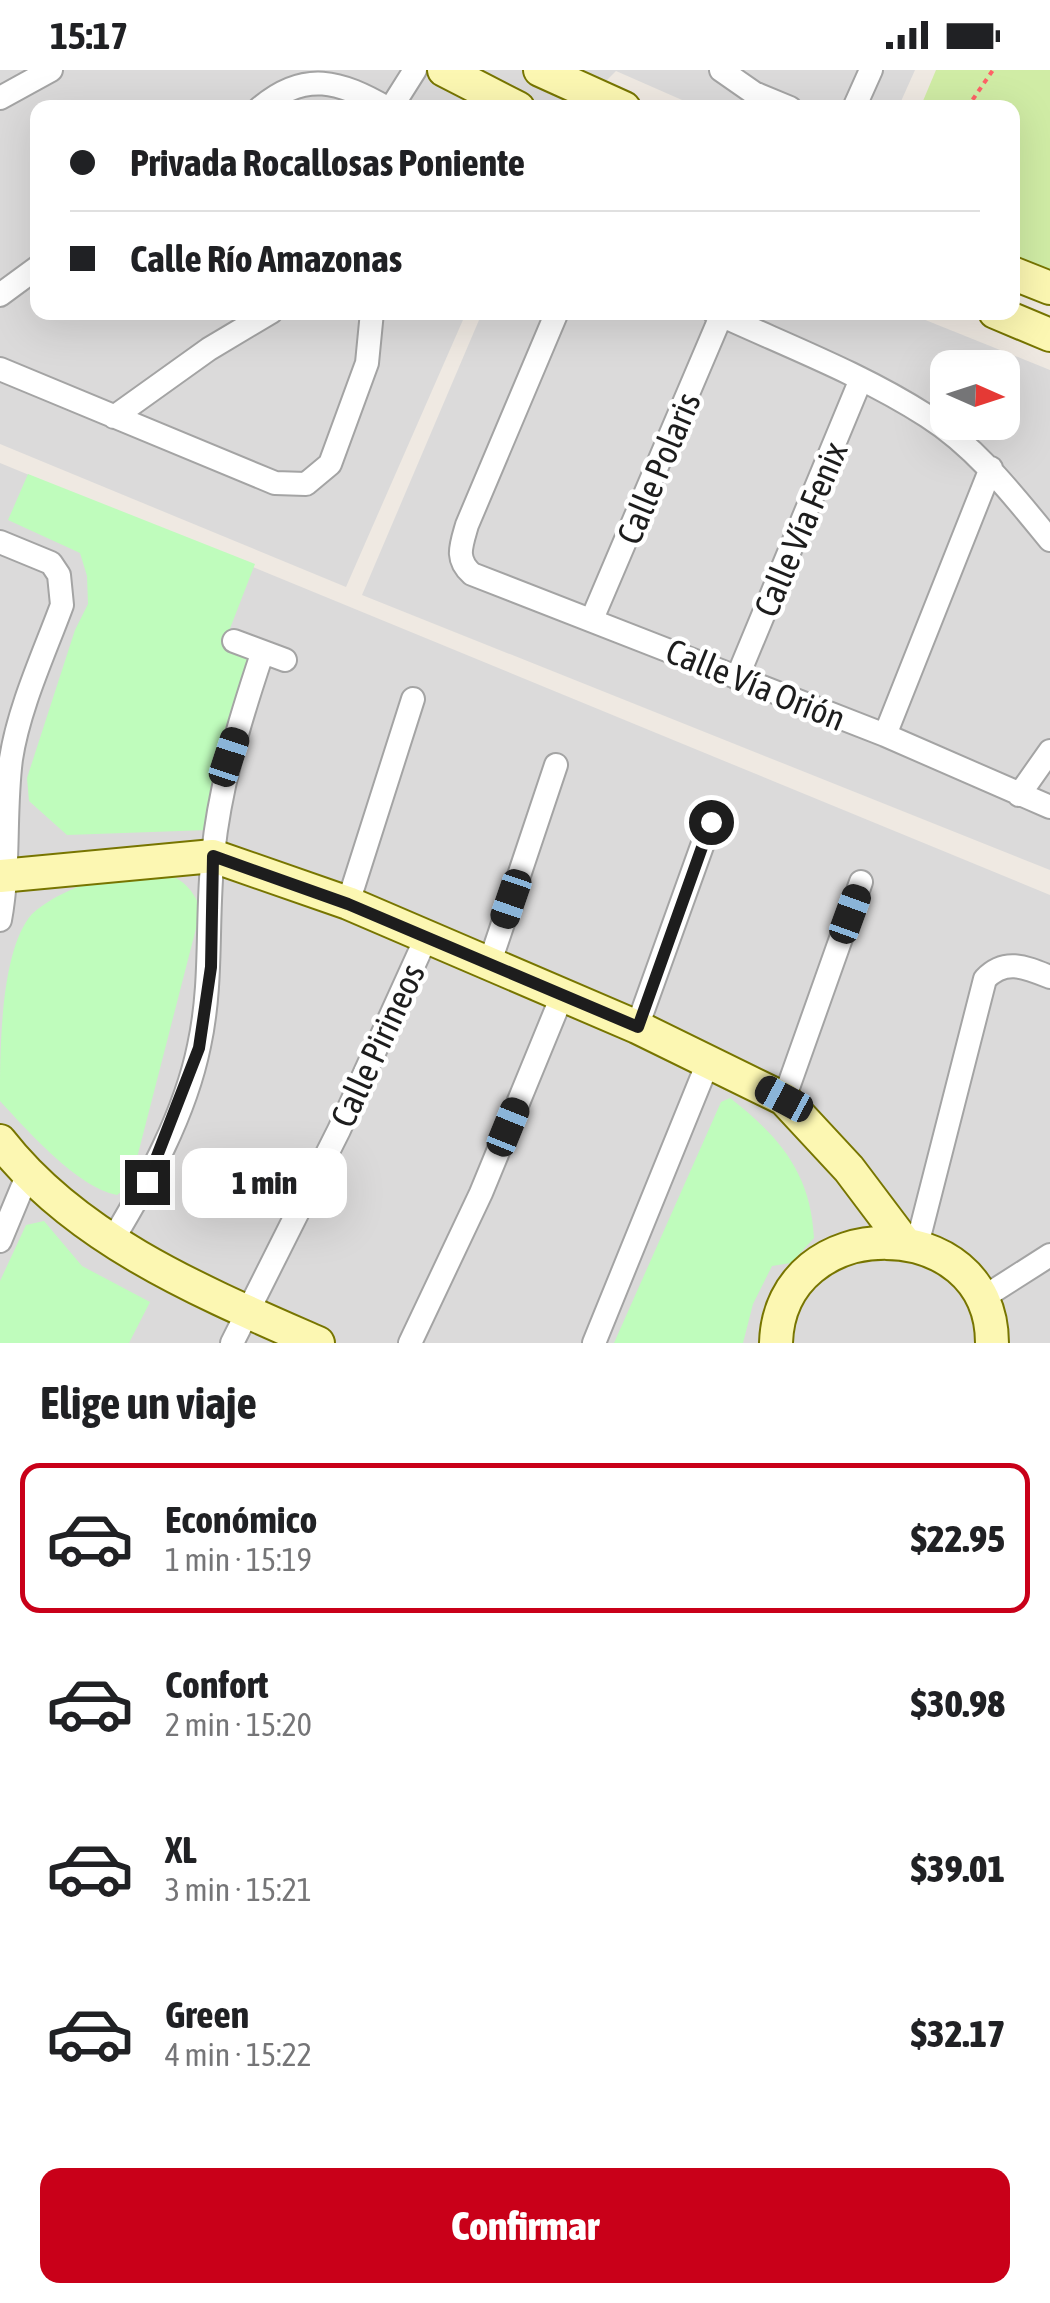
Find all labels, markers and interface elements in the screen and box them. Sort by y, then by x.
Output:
text: 15:17 [50,14,128,57]
text: Privada Rocallosas Poniente [130,141,525,184]
text: Calle Río Amazonas [130,237,402,280]
north arrow [930,350,1020,440]
map controls [930,350,1020,440]
street label: Calle Polaris [608,386,708,550]
street label: Calle Vía Fenix [745,436,855,622]
street label: Calle Vía Orión [661,630,851,738]
car [205,724,253,790]
route start [689,800,734,845]
car [487,866,535,932]
car [826,881,874,947]
street label: Calle Pirineos [322,957,432,1133]
car [750,1072,818,1126]
car [483,1094,533,1160]
callout: 1 min [182,1147,347,1217]
route end [125,1160,170,1205]
text: 1 min [232,1164,297,1201]
text: Elige un viaje [40,1377,257,1429]
icon: car [45,1493,135,1583]
text: Económico [165,1498,317,1541]
text: $22.95 [911,1517,1005,1560]
text: 1 min · 15:19 [165,1541,312,1578]
icon: car [45,1658,135,1748]
text: Confort [165,1663,269,1706]
text: $30.98 [911,1682,1005,1725]
text: 2 min · 15:20 [165,1706,312,1743]
icon: car [45,1823,135,1913]
text: XL [165,1828,197,1871]
text: $39.01 [911,1847,1005,1890]
text: 3 min · 15:21 [165,1871,312,1908]
icon: car [45,1988,135,2078]
text: Green [165,1993,249,2036]
text: $32.17 [911,2012,1005,2055]
text: 4 min · 15:22 [165,2036,312,2073]
button: Confirmar [40,2168,1010,2283]

